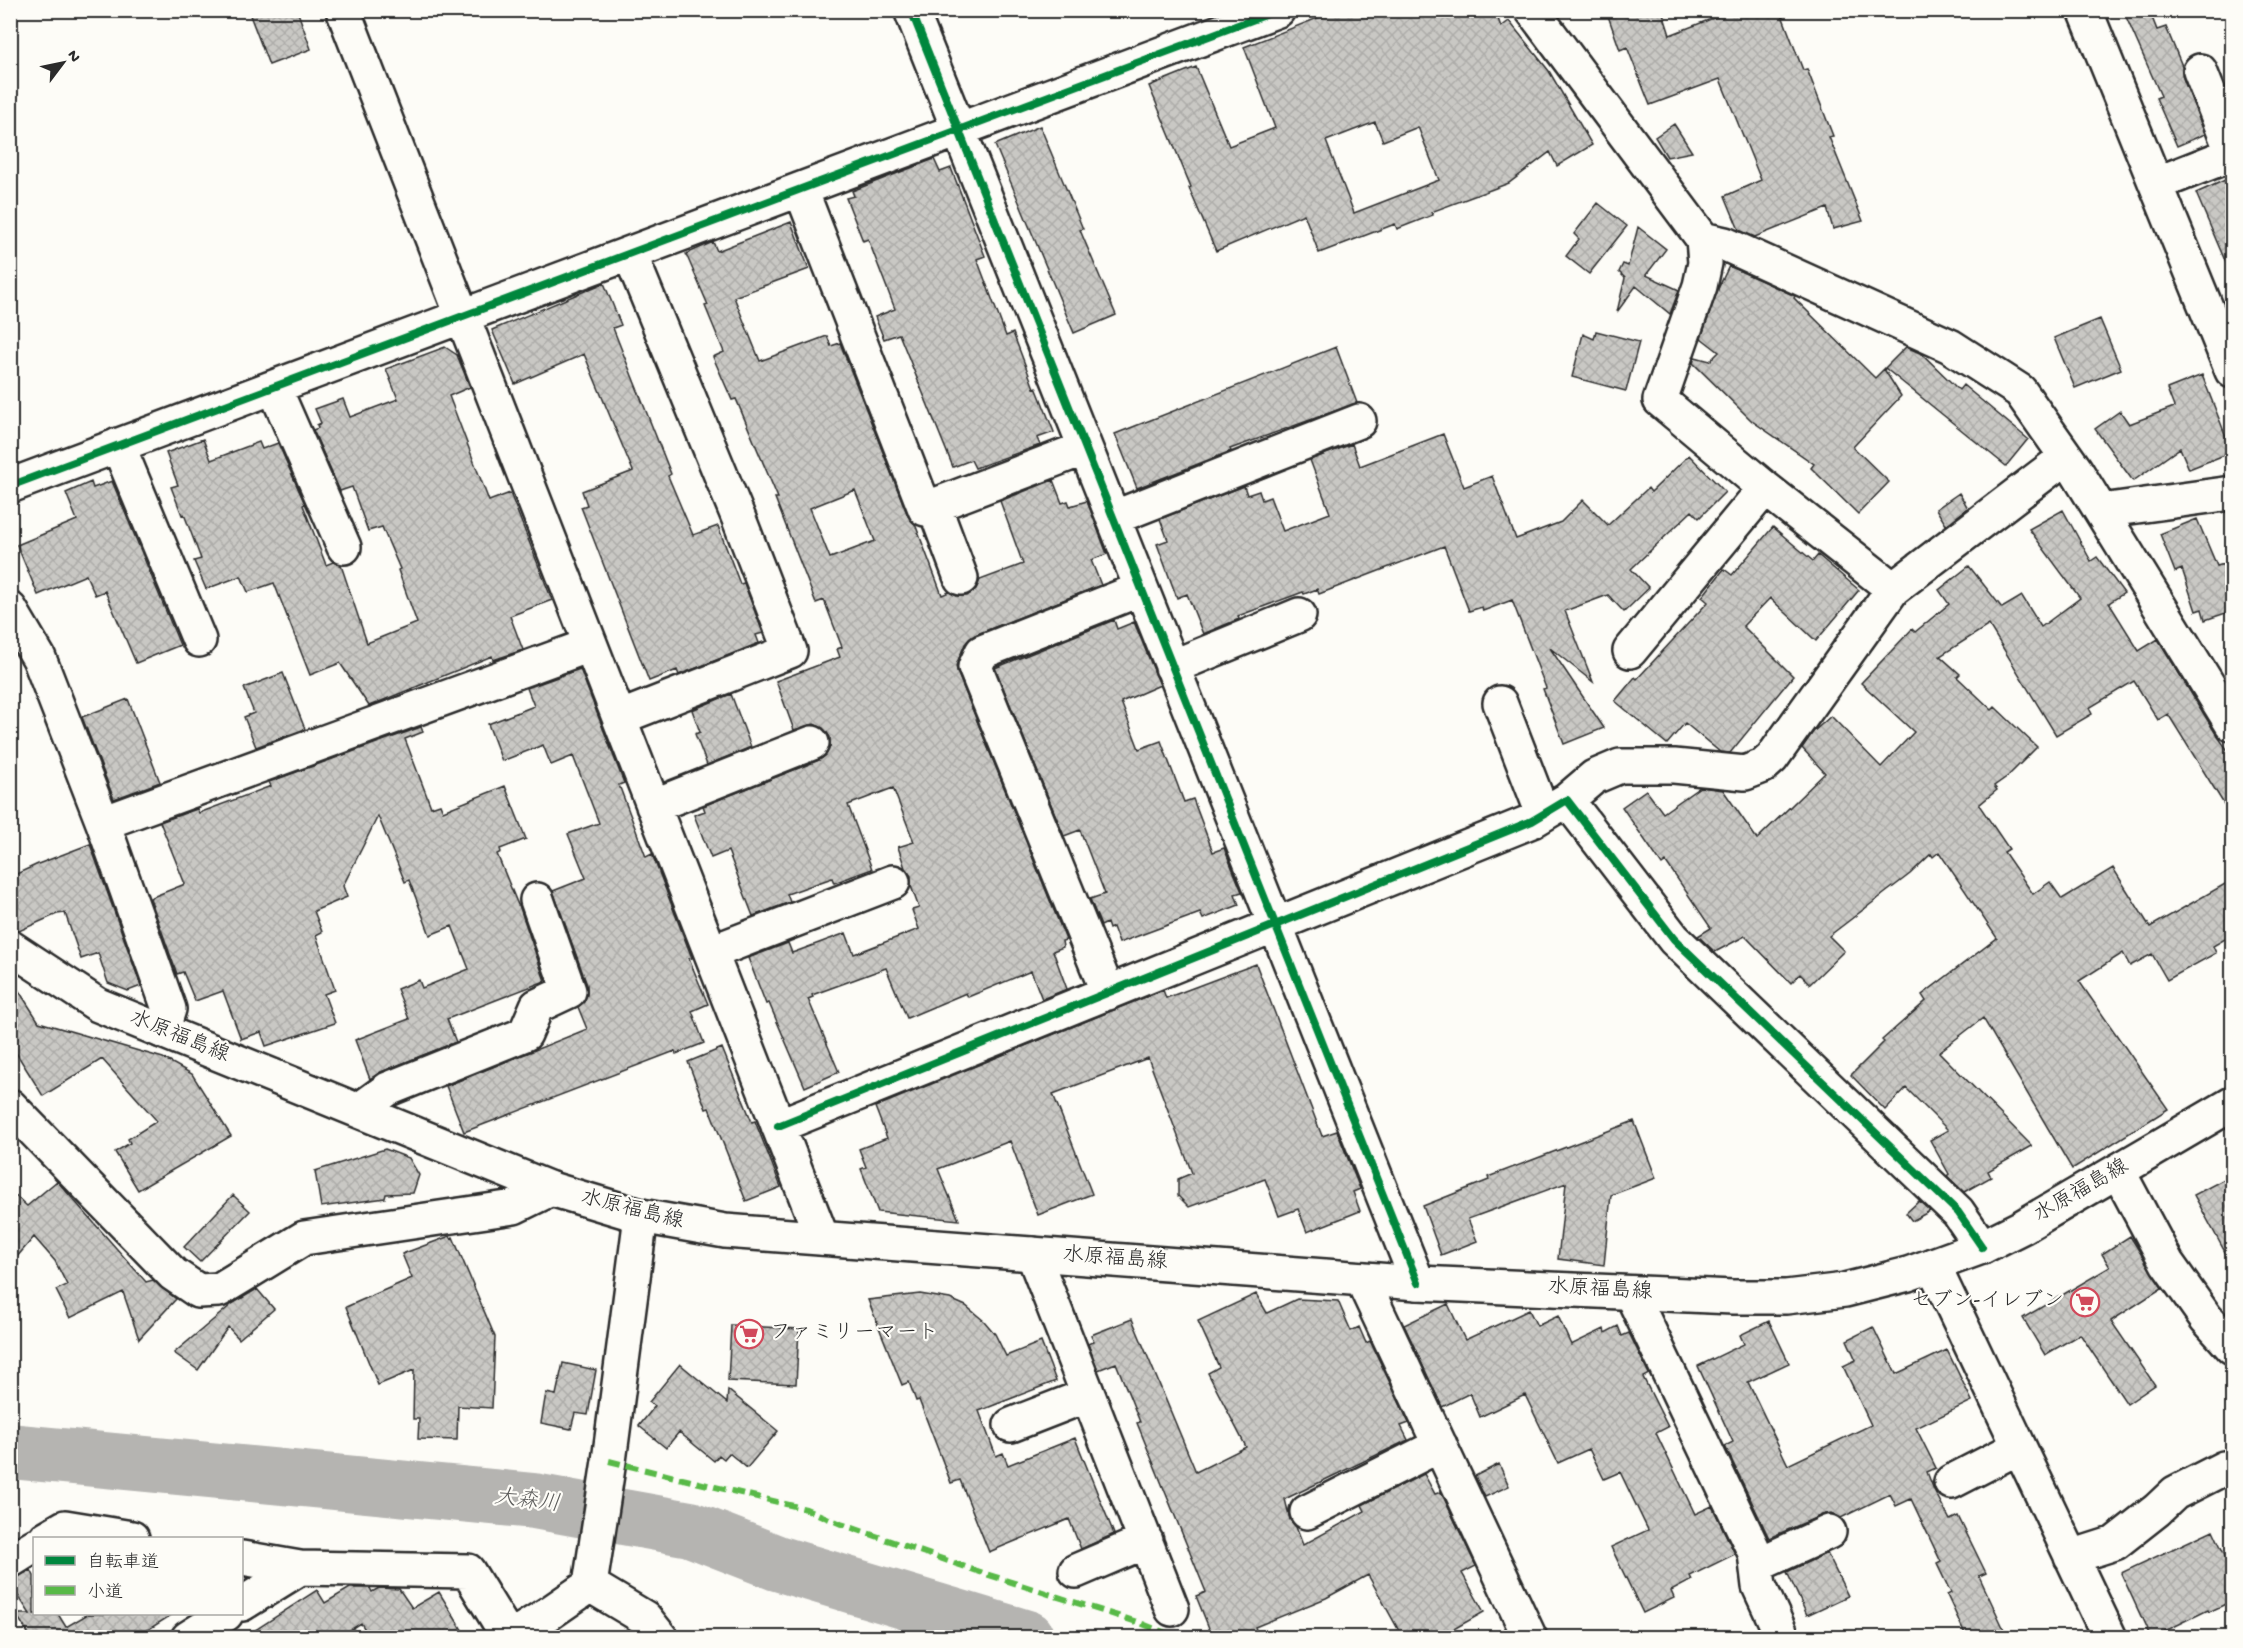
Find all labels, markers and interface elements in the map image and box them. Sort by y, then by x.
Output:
north arrow [33,33,93,93]
text: N [62,47,84,67]
street label: 水原福島線 [126,1006,233,1069]
street label: 水原福島線 [2030,1154,2134,1229]
street label: 水原福島線 [578,1185,686,1236]
street label: 水原福島線 [1062,1243,1168,1276]
street label: 水原福島線 [1547,1275,1653,1306]
supermarket icon: セブン-イレブン [2069,1286,2101,1318]
place label: セブン-イレブン [1910,1289,2064,1315]
supermarket icon: ファミリーマート [733,1318,765,1350]
place label: ファミリーマート [770,1322,938,1347]
water label: 大森川 [493,1484,561,1519]
legend [33,1537,243,1615]
text: 自転車道 [87,1552,159,1574]
text: 小道 [87,1582,123,1604]

